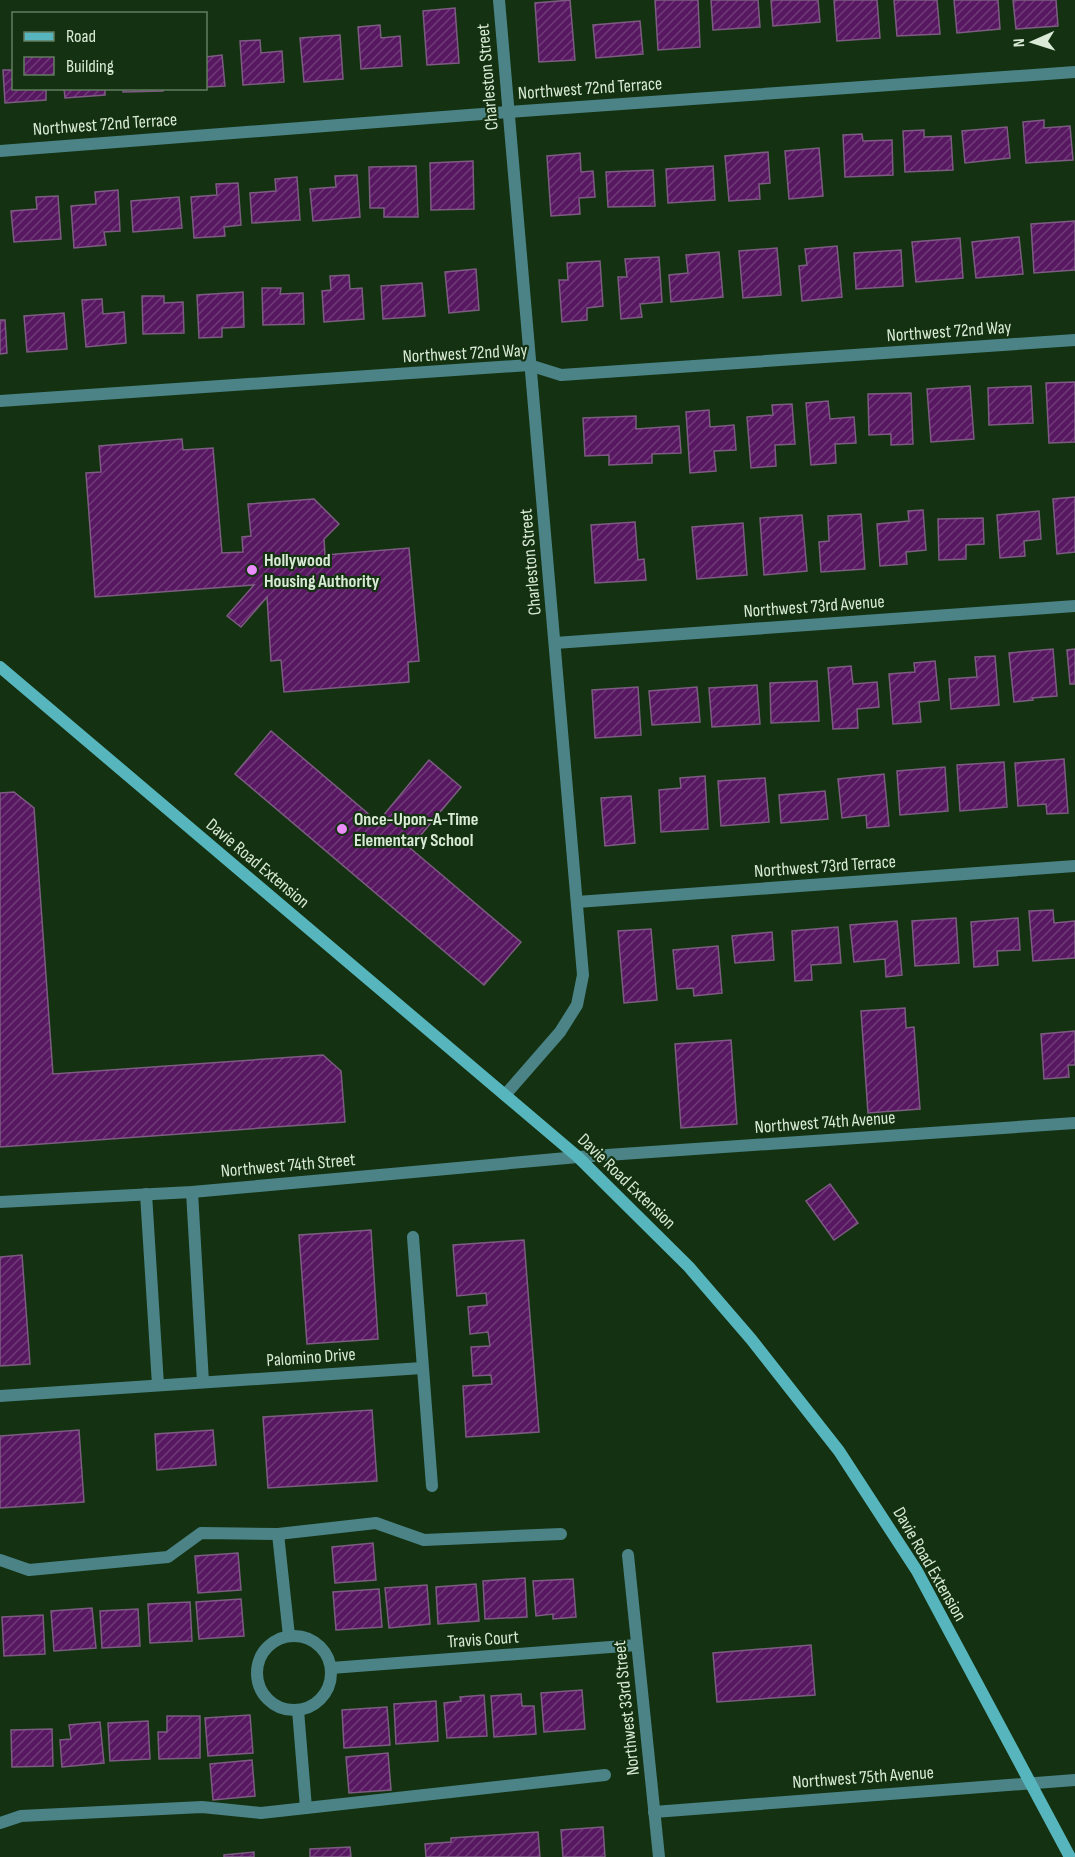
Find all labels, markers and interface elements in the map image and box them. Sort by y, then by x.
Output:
legend [12,12,207,90]
north arrow [1003,12,1063,72]
street label: Charleston Street [472,22,503,131]
text: Road [66,26,96,47]
text: N [1010,38,1029,47]
text: Building [66,56,114,77]
street label: Northwest 72nd Terrace [517,73,663,104]
street label: Northwest 72nd Terrace [32,109,178,140]
street label: Northwest 72nd Way [886,317,1012,346]
street label: Northwest 72nd Way [402,340,528,367]
street label: Charleston Street [515,507,546,616]
place label: Hollywood Housing Authority [264,550,380,592]
marker: Hollywood Housing Authority [245,563,259,577]
street label: Northwest 73rd Avenue [743,591,885,622]
place label: Once-Upon-A-Time Elementary School [354,809,479,851]
street label: Davie Road Extension [202,814,314,913]
marker: Once-Upon-A-Time Elementary School [335,822,349,836]
street label: Northwest 73rd Terrace [753,851,897,882]
street label: Northwest 74th Avenue [754,1107,896,1138]
street label: Davie Road Extension [573,1129,680,1233]
street label: Northwest 74th Street [220,1149,357,1182]
street label: Palomino Drive [266,1344,356,1371]
street label: Davie Road Extension [888,1504,971,1625]
street label: Travis Court [447,1626,520,1652]
street label: Northwest 33rd Street [609,1639,644,1776]
street label: Northwest 75th Avenue [792,1762,934,1793]

